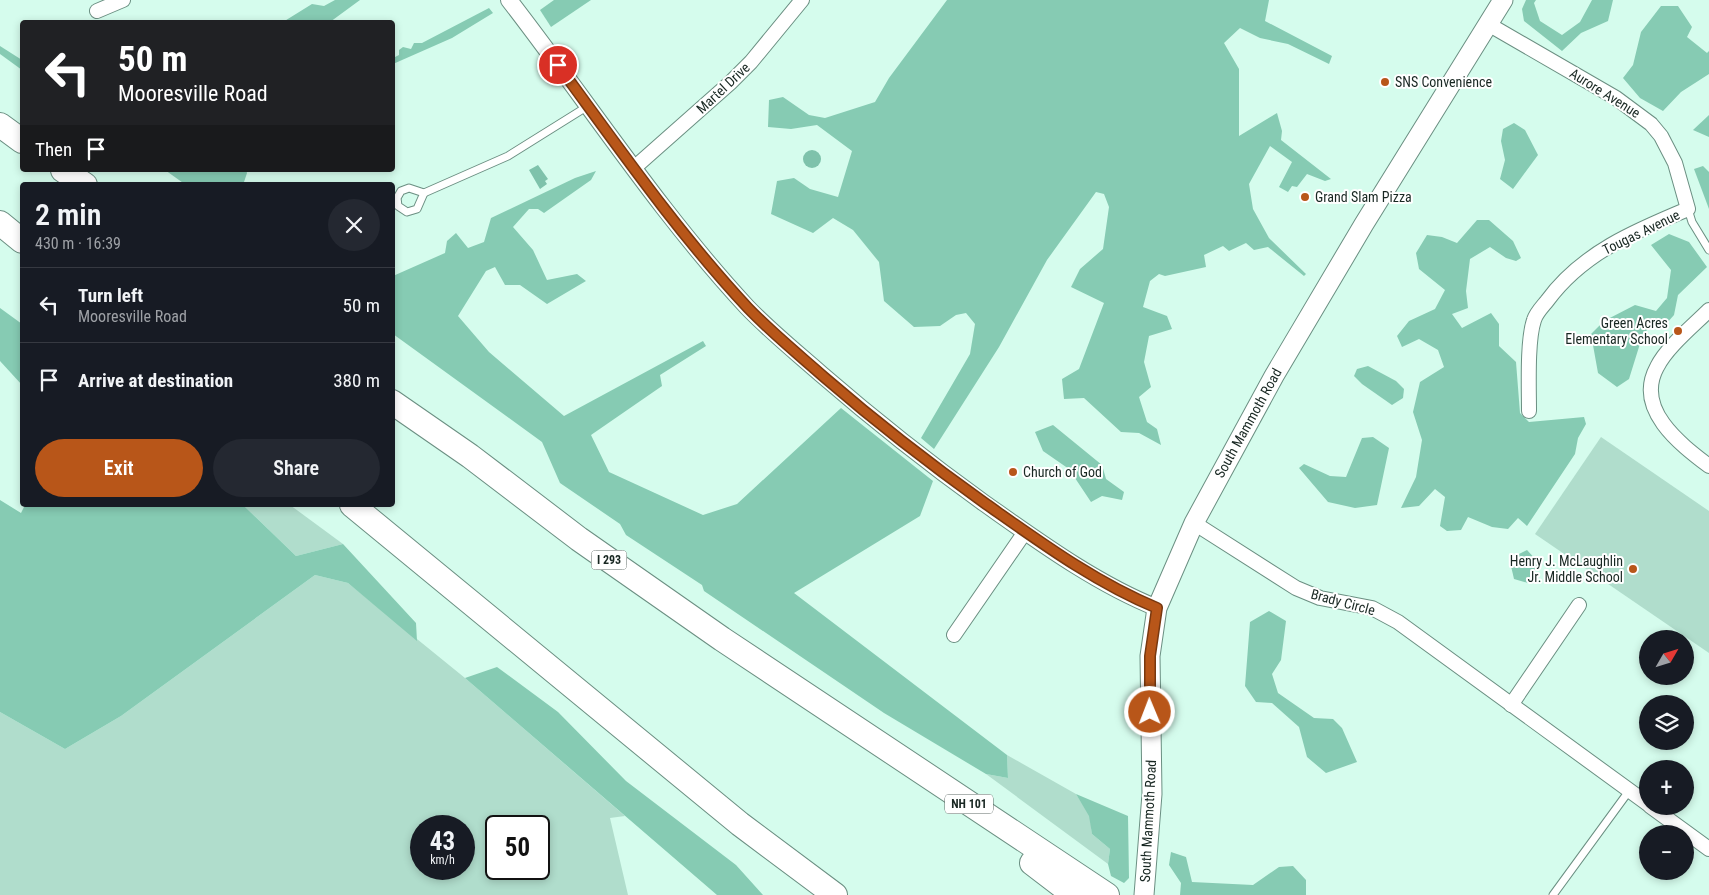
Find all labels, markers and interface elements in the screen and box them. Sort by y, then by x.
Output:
text: 50 m [118,39,187,80]
icon: left [35,40,100,105]
pin [537,44,579,86]
icon: arrive [544,51,572,79]
street label: Martel Drive [693,59,753,117]
street label: Aurore Avenue [1567,65,1644,121]
place label: SNS Convenience [1395,74,1492,90]
marker: SNS Convenience [1379,76,1391,88]
text: Mooresville Road [118,81,268,106]
icon: arrive [82,135,110,163]
text: Then [35,138,72,161]
place label: Grand Slam Pizza [1315,189,1412,205]
marker: Grand Slam Pizza [1299,191,1311,203]
text: 2 min [35,197,101,232]
button: close [328,199,380,251]
street label: Tougas Avenue [1600,206,1683,258]
text: 430 m · 16:39 [35,234,121,253]
text: Turn left [78,284,143,307]
icon: left [35,291,63,319]
text: 50 m [343,294,380,317]
text: Mooresville Road [78,307,187,326]
place label: Green Acres Elementary School [1565,315,1668,347]
marker: Green Acres Elementary School [1672,325,1684,337]
street label: South Mammoth Road [1211,365,1285,481]
icon: arrive [35,366,63,394]
text: Arrive at destination [78,369,233,392]
text: 380 m [333,369,380,392]
button: Exit [35,439,203,497]
button: Share [213,439,380,497]
place label: Church of God [1023,464,1102,480]
marker: Church of God [1007,466,1019,478]
road number: I 293 [592,550,626,570]
place label: Henry J. McLaughlin Jr. Middle School [1510,553,1623,585]
marker: Henry J. McLaughlin Jr. Middle School [1627,563,1639,575]
street label: Brady Circle [1309,586,1377,618]
north arrow [1639,630,1694,685]
map controls [1639,630,1694,880]
position arrow [1123,685,1175,737]
button: layers [1639,695,1694,750]
street label: South Mammoth Road [1137,759,1159,883]
button: + [1639,760,1694,815]
road number: NH 101 [945,794,993,814]
speed limit sign: 50 [485,815,550,880]
button: − [1639,825,1694,880]
text: 43 [430,827,455,856]
text: km/h [430,853,455,867]

